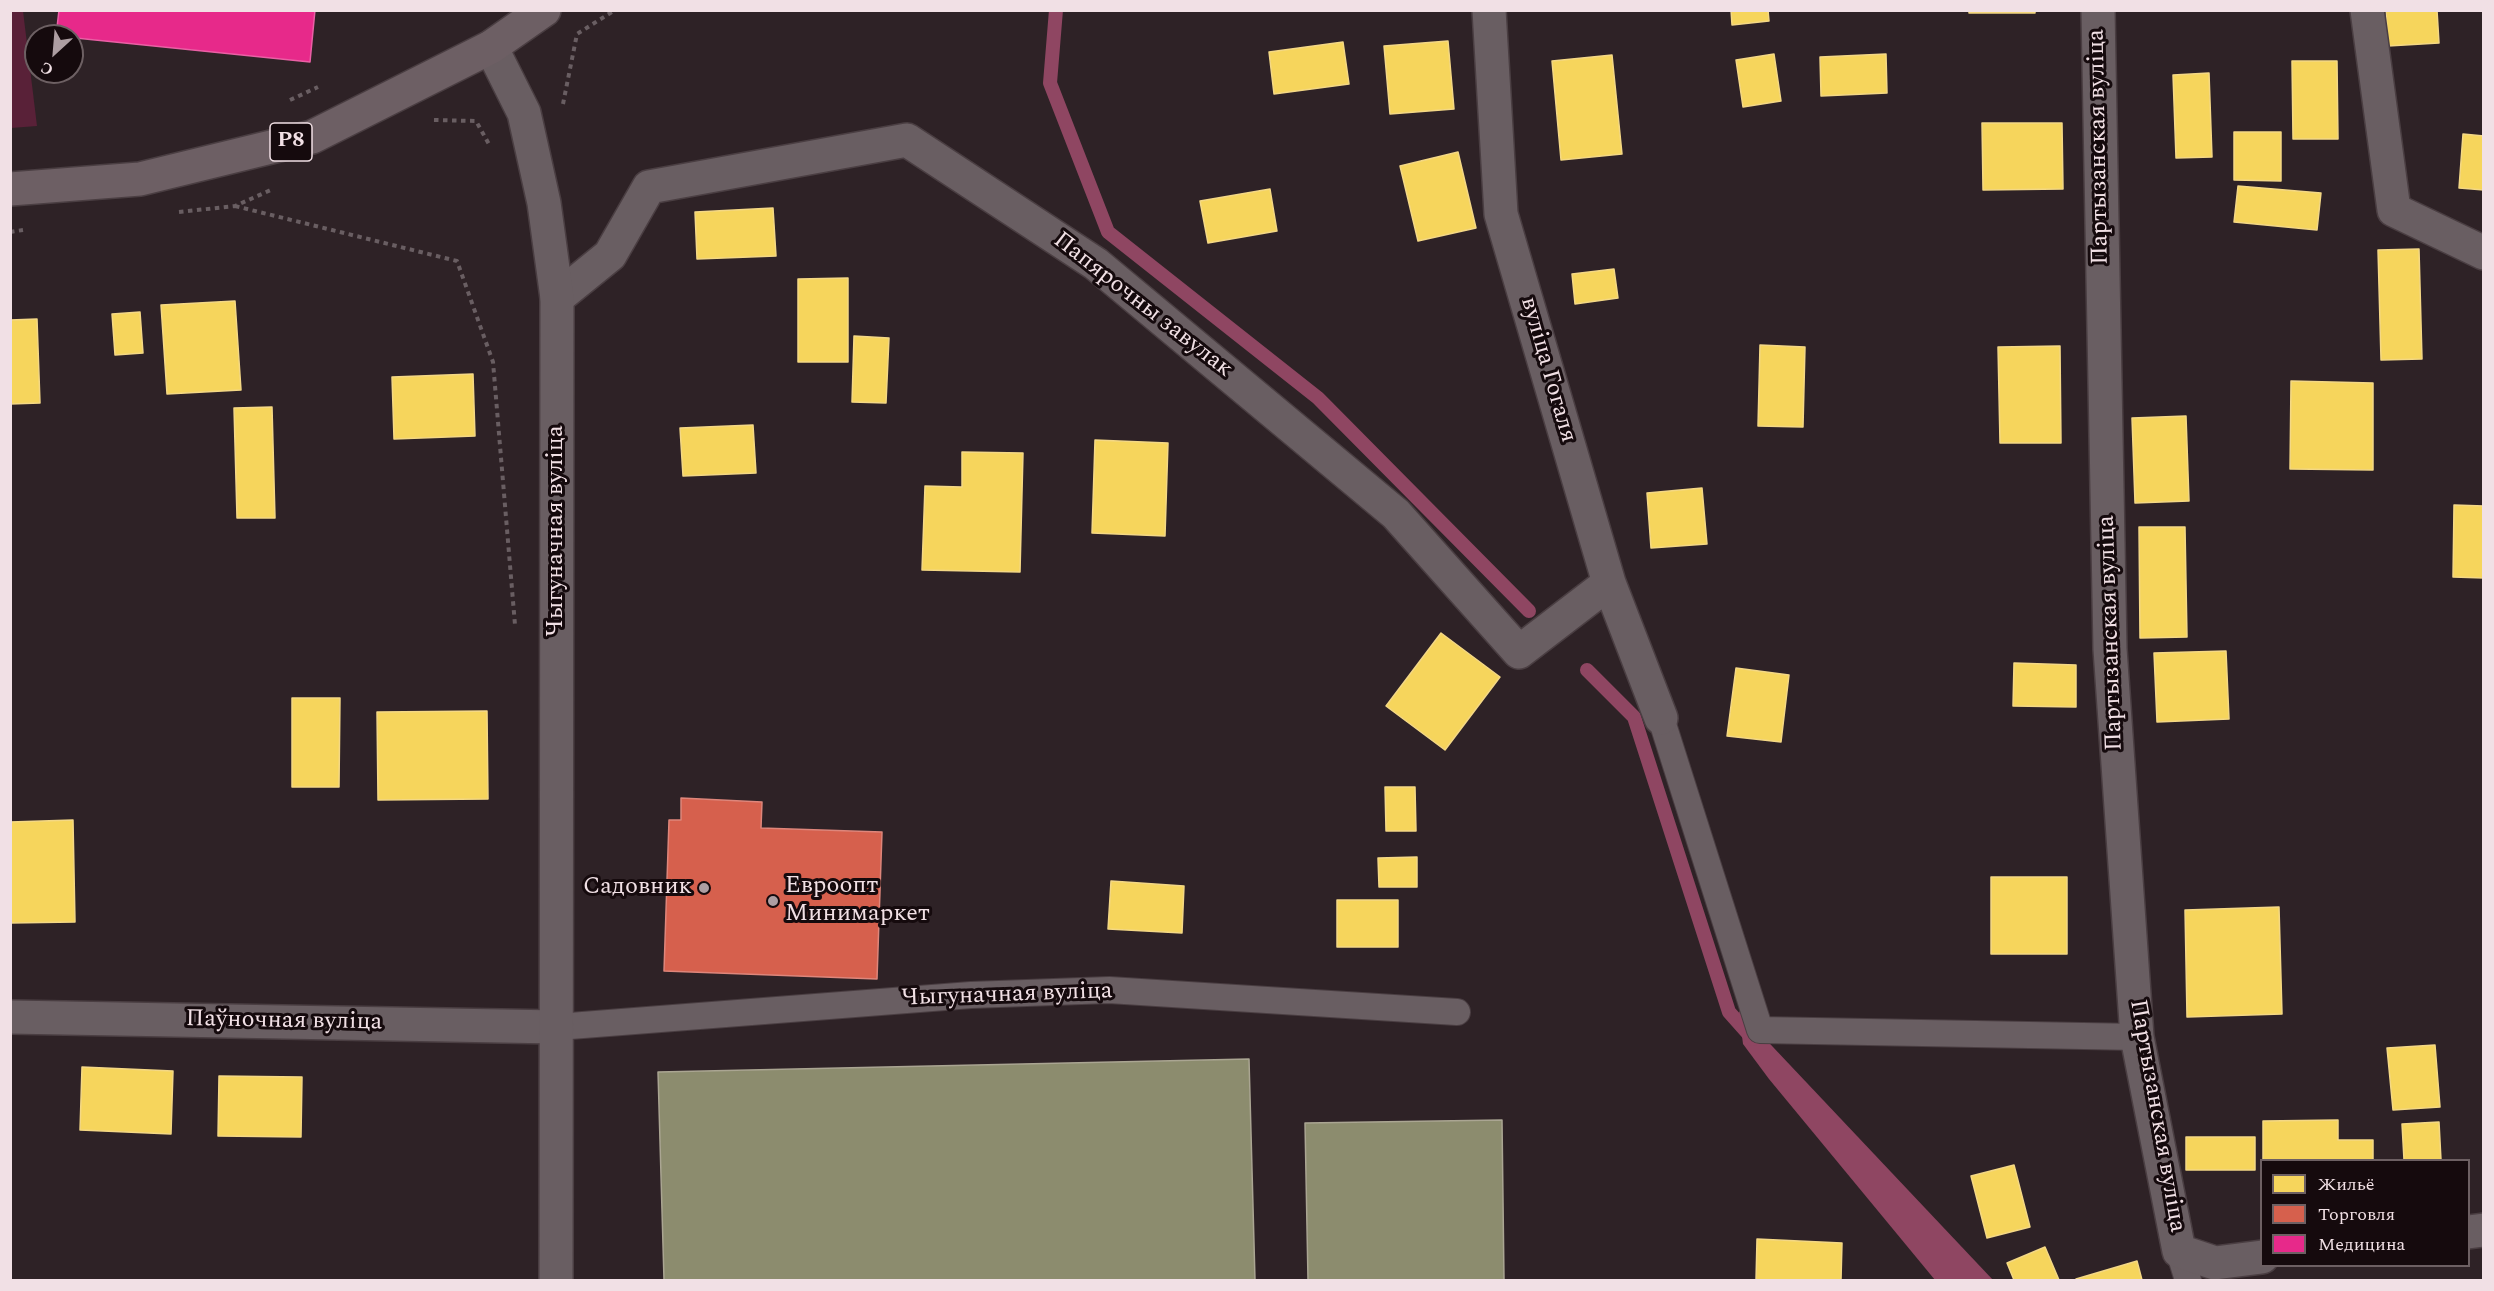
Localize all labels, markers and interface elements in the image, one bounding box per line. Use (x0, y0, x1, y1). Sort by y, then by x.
north arrow (24, 24, 84, 84)
street label: Партызанская вуліца (2084, 29, 2116, 265)
text: С (37, 55, 57, 82)
road number: Р8 (270, 123, 312, 161)
street label: Папярочны завулак (1047, 227, 1237, 385)
street label: вуліца Гогаля (1512, 294, 1582, 446)
street label: Чыгуначная вуліца (543, 425, 571, 637)
street label: Партызанская вуліца (2093, 515, 2131, 751)
place label: Евроопт Минимаркет (785, 873, 930, 929)
place label: Садовник (583, 874, 692, 902)
marker: Садовник (697, 881, 711, 895)
marker: Евроопт Минимаркет (766, 894, 780, 908)
street label: Чыгуначная вуліца (901, 978, 1113, 1014)
street label: Партызанская вуліца (2121, 997, 2191, 1235)
street label: Паўночная вуліца (185, 1006, 383, 1038)
legend (2260, 1159, 2470, 1267)
text: Жильё (2318, 1171, 2374, 1198)
text: Торговля (2318, 1201, 2395, 1228)
text: Медицина (2318, 1231, 2405, 1258)

